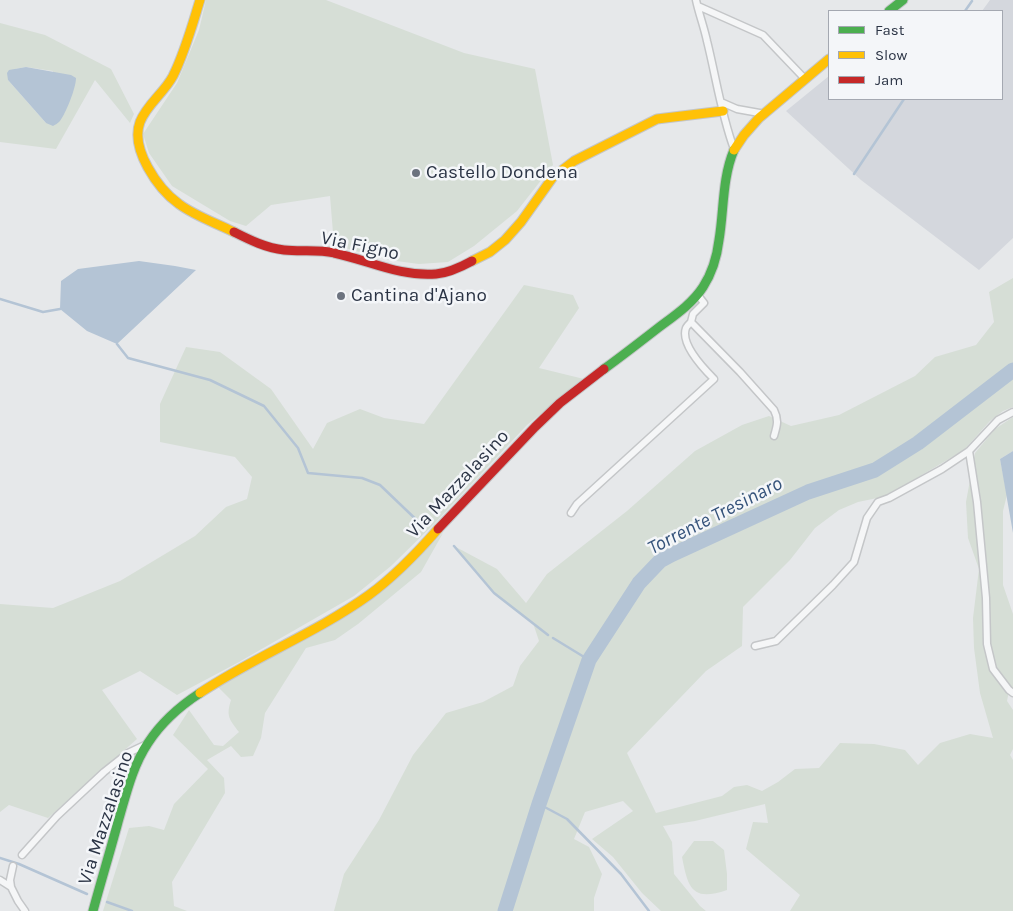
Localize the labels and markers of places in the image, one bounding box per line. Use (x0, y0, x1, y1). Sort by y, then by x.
place label: Castello Dondena (426, 162, 578, 184)
marker: Castello Dondena (410, 167, 422, 179)
place label: Cantina d'Ajano (351, 285, 487, 307)
marker: Cantina d'Ajano (335, 290, 347, 302)

